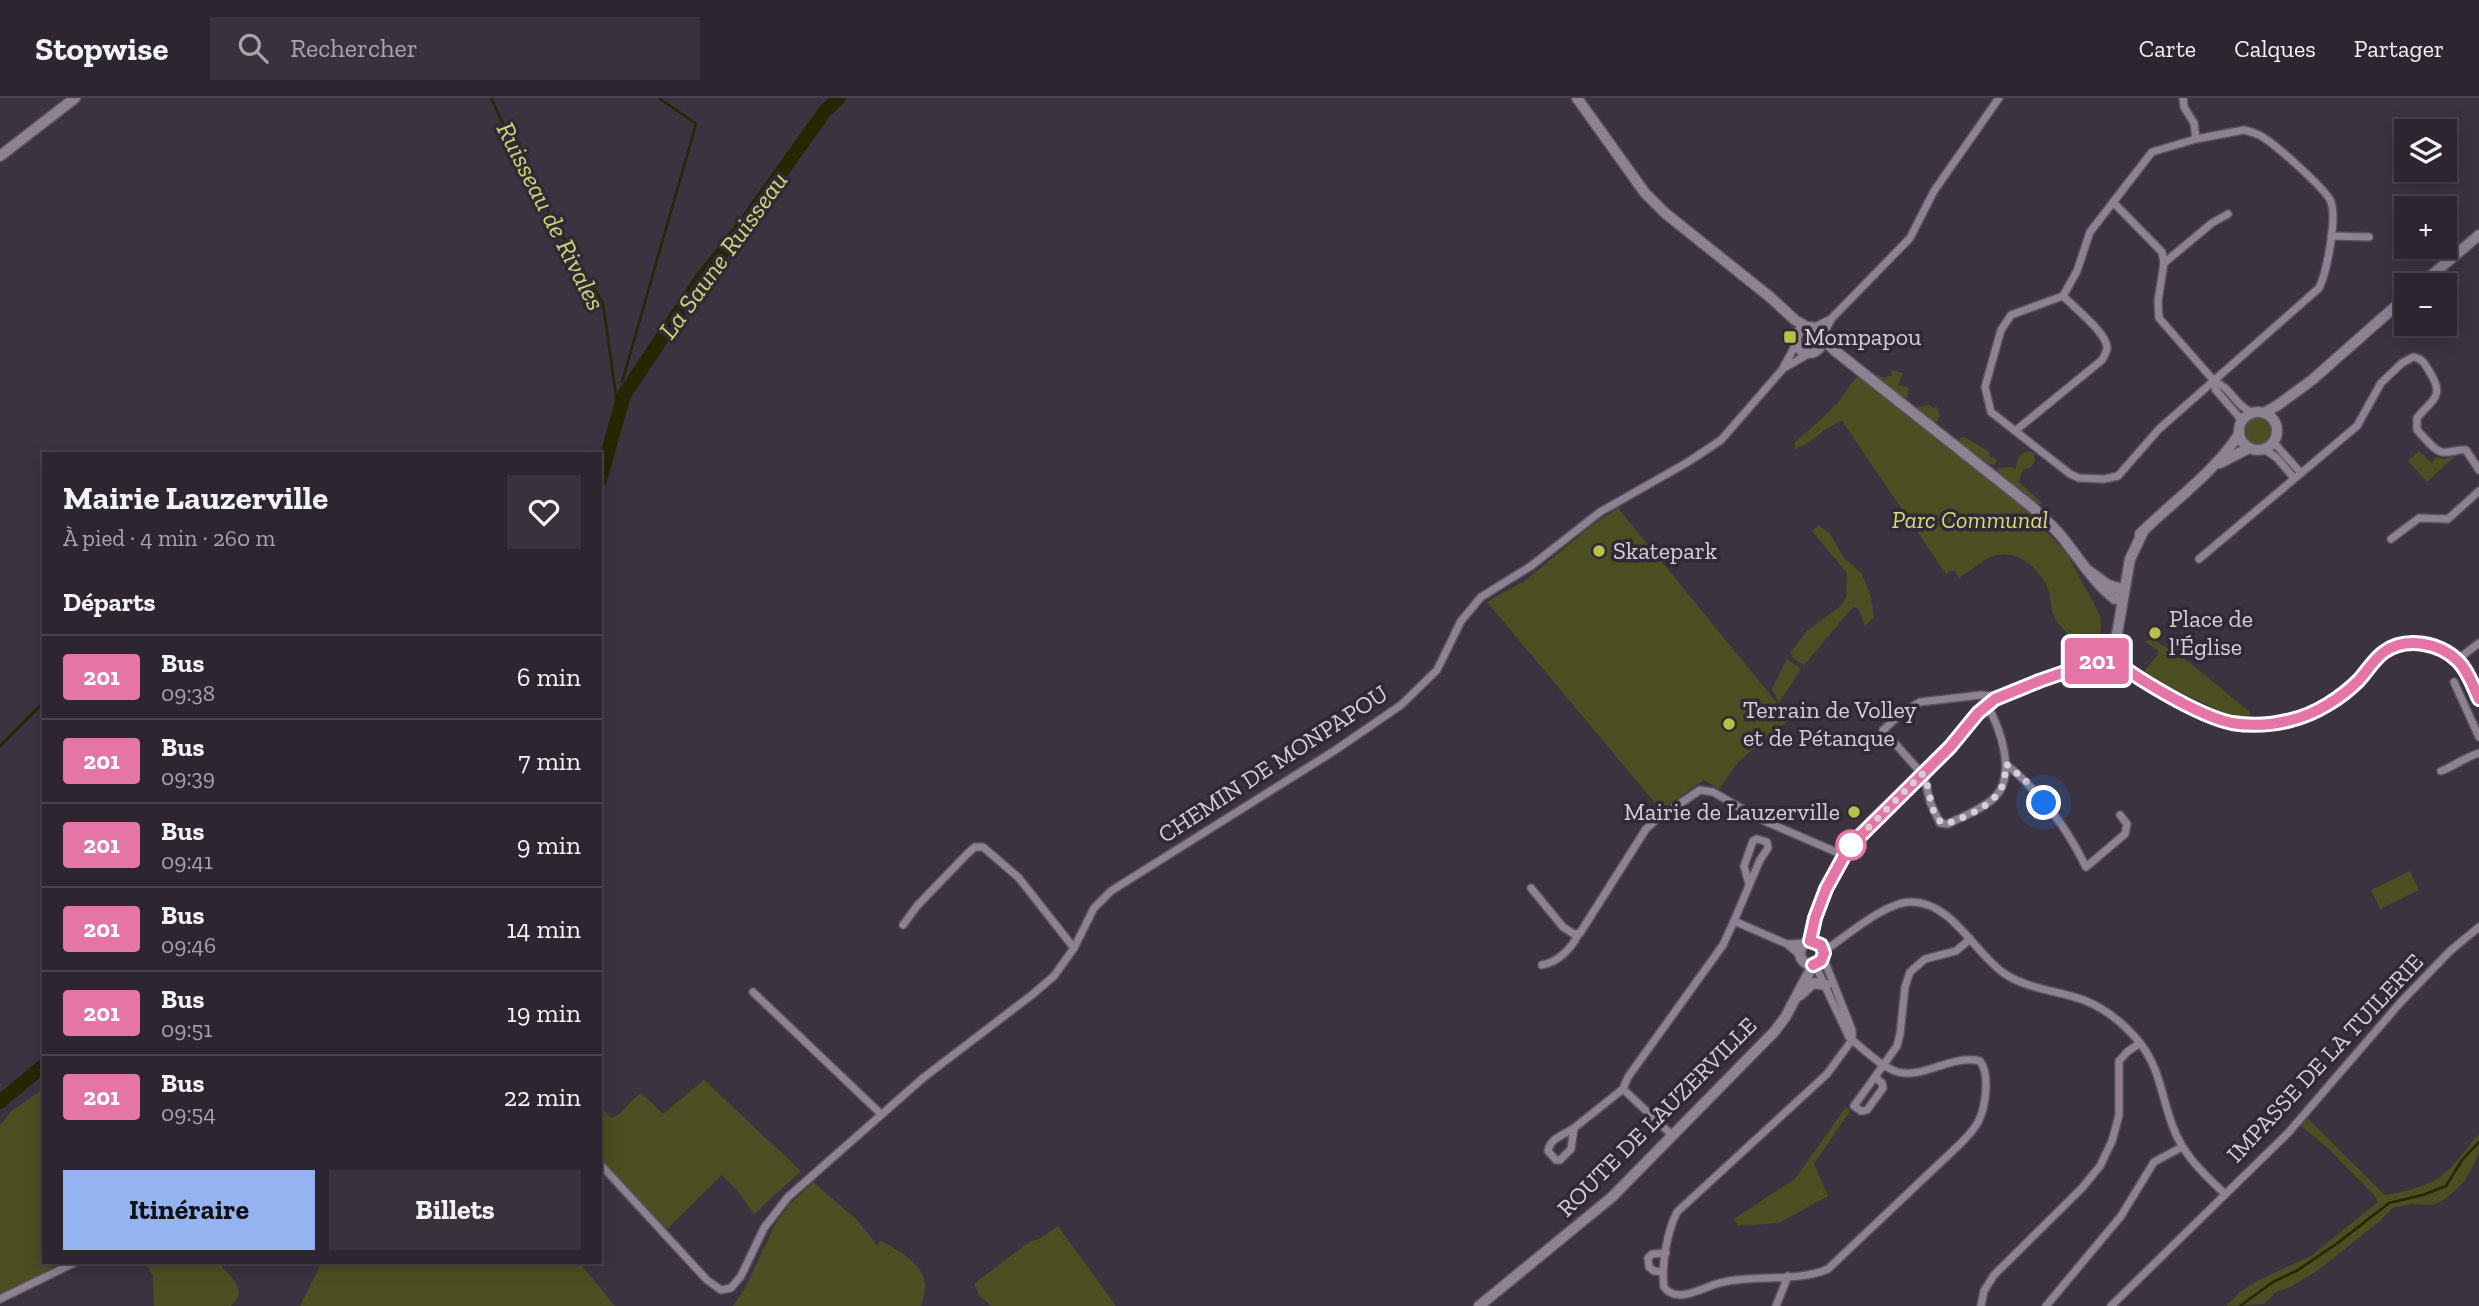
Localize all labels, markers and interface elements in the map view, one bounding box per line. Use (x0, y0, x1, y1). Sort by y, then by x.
search box (210, 17, 700, 80)
text: Stopwise (35, 29, 168, 68)
icon: search (234, 29, 272, 67)
text: Rechercher (290, 32, 418, 64)
text: Carte (2139, 34, 2196, 63)
text: Calques (2234, 34, 2316, 63)
text: Partager (2354, 34, 2444, 63)
water label: Ruisseau de Rivales (490, 116, 612, 316)
map controls (2394, 119, 2457, 336)
button: layers (2394, 119, 2457, 182)
water label: La Saune Ruisseau (652, 165, 794, 345)
button: + (2394, 196, 2457, 259)
button: − (2394, 273, 2457, 336)
place label: Mompapou (1804, 322, 1922, 351)
marker: Mompapou (1782, 329, 1798, 345)
button: heart (507, 475, 581, 549)
text: Mairie Lauzerville (63, 478, 328, 517)
park label: Parc Communal (1892, 505, 2048, 534)
text: À pied · 4 min · 260 m (63, 524, 275, 552)
place label: Skatepark (1613, 536, 1718, 565)
marker: Skatepark (1591, 543, 1607, 559)
text: Départs (63, 586, 155, 618)
place label: Place de l'Église (2169, 604, 2253, 661)
marker: Place de l'Église (2147, 625, 2163, 641)
line badge: 201 (2057, 638, 2137, 684)
text: 201 (2079, 646, 2115, 675)
text: Bus (161, 647, 204, 679)
text: 6 min (517, 661, 581, 693)
text: 201 (83, 662, 120, 691)
street label: CHEMIN DE MONPAPOU (1152, 678, 1393, 849)
text: 09:38 (161, 679, 215, 707)
place label: Terrain de Volley et de Pétanque (1743, 695, 1917, 752)
marker: Terrain de Volley et de Pétanque (1721, 716, 1737, 732)
text: Bus (161, 731, 204, 763)
text: 7 min (518, 745, 581, 777)
text: 201 (83, 746, 120, 775)
text: 09:39 (161, 763, 215, 791)
your location (2026, 785, 2061, 820)
place label: Mairie de Lauzerville (1624, 797, 1840, 826)
marker: Mairie de Lauzerville (1846, 804, 1862, 820)
text: Bus (161, 815, 204, 847)
text: 9 min (517, 829, 581, 861)
text: 201 (83, 830, 120, 859)
unlabelled marker (1836, 830, 1866, 860)
text: 09:41 (161, 847, 213, 875)
text: Bus (161, 899, 204, 931)
text: 14 min (506, 913, 581, 945)
text: 201 (83, 914, 120, 943)
text: 09:46 (161, 931, 216, 959)
street label: IMPASSE DE LA TUILERIE (2220, 947, 2429, 1168)
text: Bus (161, 983, 204, 1015)
text: 19 min (507, 997, 581, 1029)
text: 201 (83, 998, 120, 1027)
street label: ROUTE DE LAUZERVILLE (1551, 1011, 1762, 1222)
text: 09:51 (161, 1015, 212, 1043)
text: Bus (161, 1067, 204, 1099)
text: 22 min (504, 1081, 581, 1113)
text: 201 (83, 1082, 120, 1111)
text: 09:54 (161, 1099, 216, 1127)
button: Itinéraire (63, 1170, 315, 1250)
button: Billets (329, 1170, 581, 1250)

